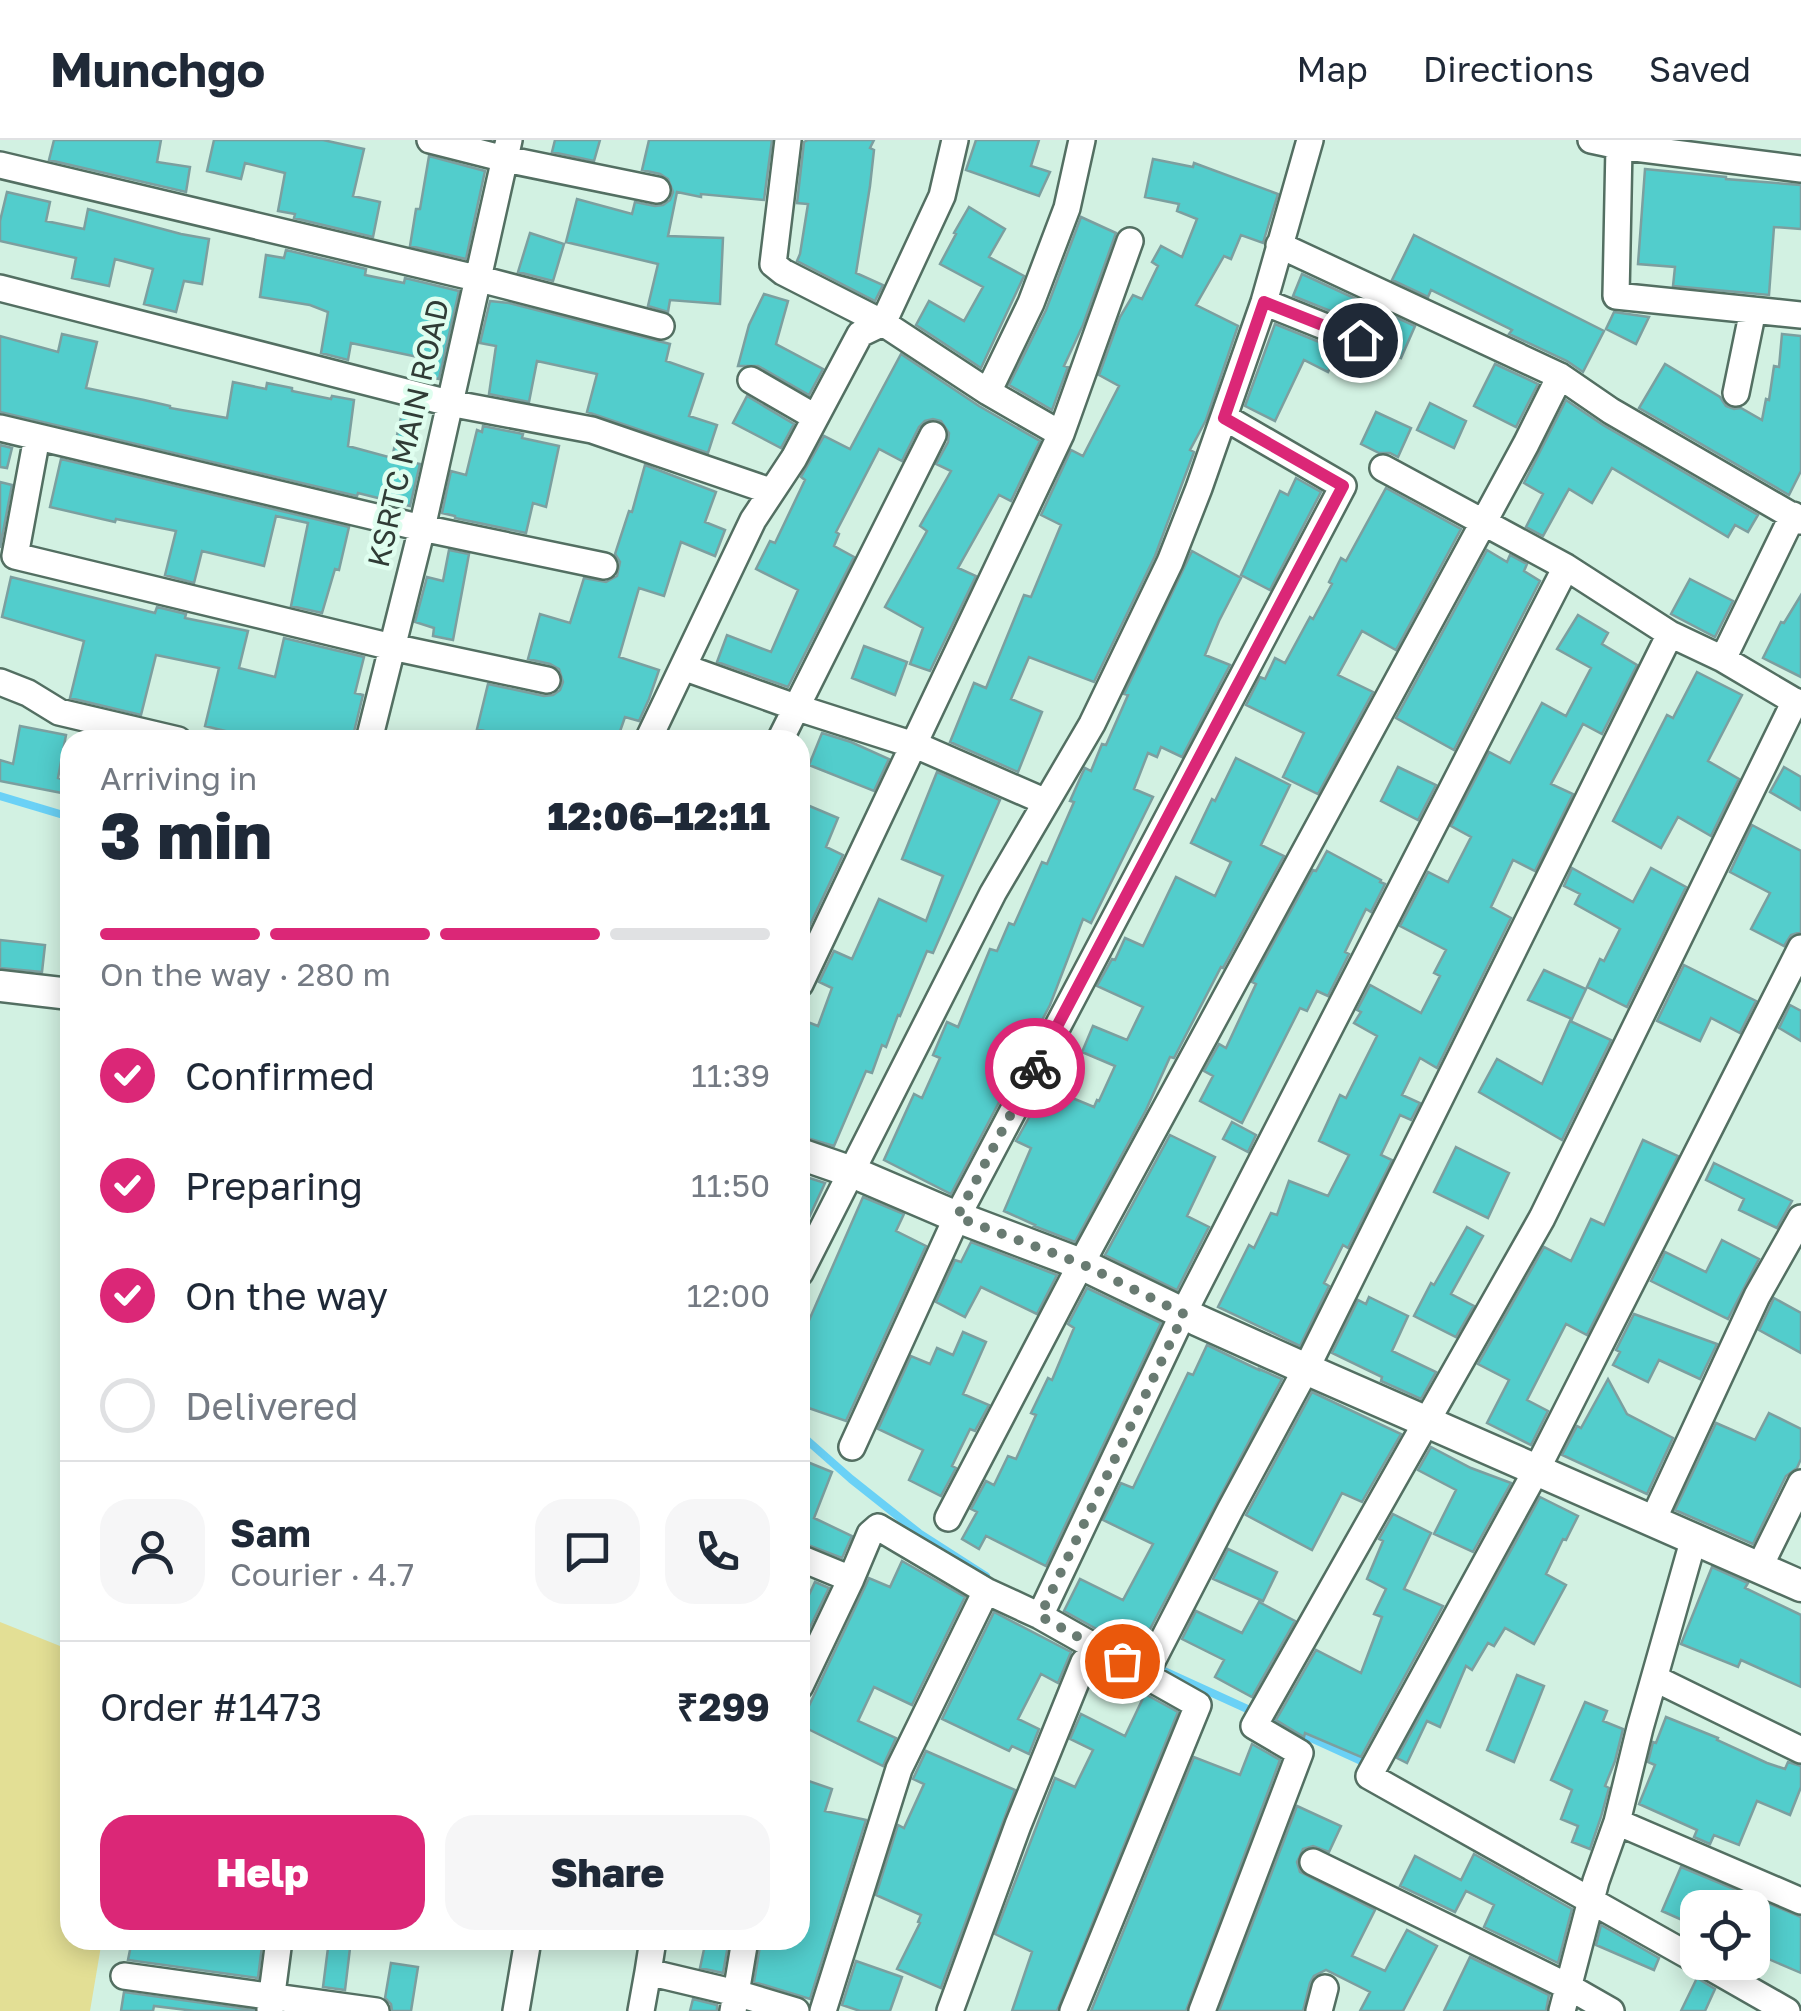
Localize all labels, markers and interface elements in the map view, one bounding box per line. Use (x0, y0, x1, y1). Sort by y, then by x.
text: Munchgo (50, 40, 265, 98)
text: Map (1296, 48, 1368, 90)
text: Directions (1423, 48, 1594, 90)
text: Saved (1649, 48, 1751, 90)
street label: KSRTC MAIN ROAD (360, 295, 456, 571)
pin (1318, 298, 1403, 383)
icon: home (1333, 313, 1388, 368)
text: Arriving in (100, 759, 257, 797)
text: 12:06–12:11 (547, 793, 770, 838)
text: 3 min (100, 795, 272, 873)
text: On the way · 280 m (100, 955, 391, 993)
courier (985, 1018, 1085, 1118)
icon: bike (1008, 1041, 1063, 1096)
icon: check (100, 1048, 155, 1103)
text: Confirmed (185, 1053, 375, 1098)
text: 11:39 (691, 1056, 770, 1094)
icon: check (100, 1158, 155, 1213)
text: Preparing (185, 1163, 363, 1208)
text: 11:50 (691, 1166, 770, 1204)
icon: check (100, 1268, 155, 1323)
text: On the way (185, 1273, 388, 1318)
text: 12:00 (687, 1276, 770, 1314)
text: Delivered (185, 1383, 358, 1428)
button: person (100, 1499, 205, 1604)
button: chat (535, 1499, 640, 1604)
button: phone (665, 1499, 770, 1604)
text: Sam (230, 1510, 311, 1555)
text: Courier · 4.7 (230, 1555, 414, 1593)
pin (1080, 1619, 1165, 1704)
icon: bag (1095, 1634, 1150, 1689)
text: Order #1473 (100, 1684, 322, 1729)
text: ₹299 (677, 1684, 770, 1729)
button: Help (100, 1815, 425, 1930)
button: Share (445, 1815, 770, 1930)
map controls (1680, 1890, 1770, 1980)
button: locate (1680, 1890, 1770, 1980)

